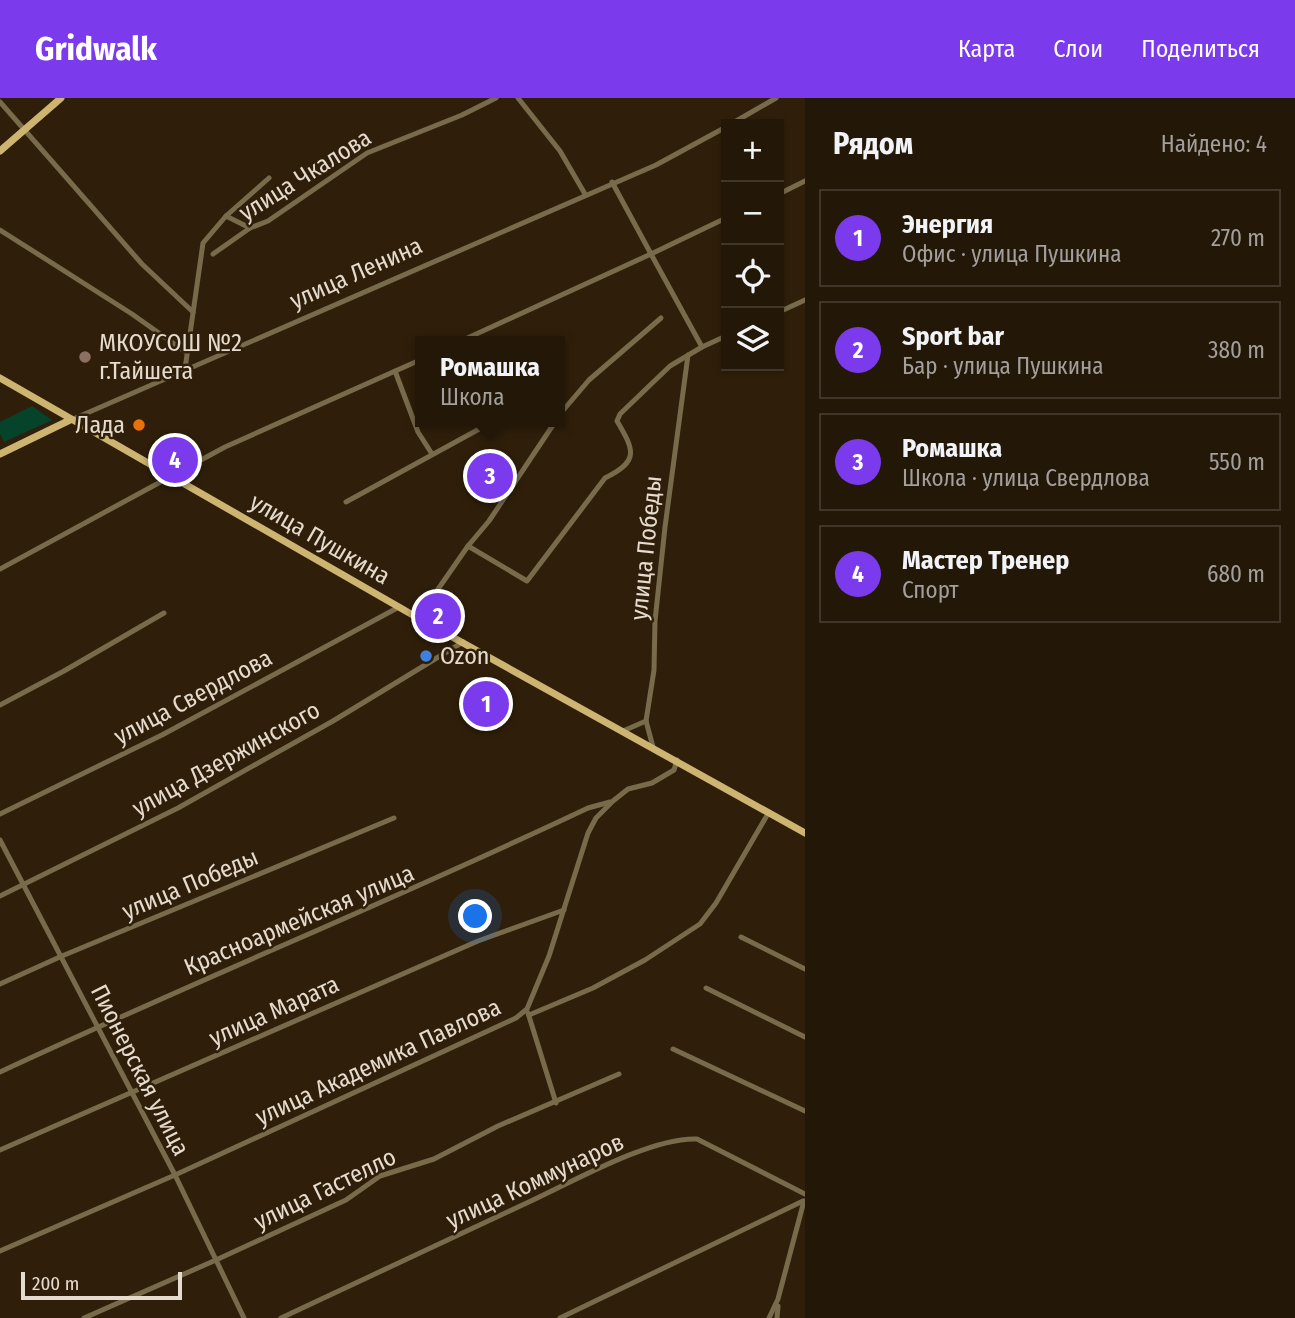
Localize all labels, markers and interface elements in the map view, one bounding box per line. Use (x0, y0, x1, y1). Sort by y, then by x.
text: Gridwalk (35, 29, 157, 69)
text: Карта (958, 35, 1015, 63)
text: Слои (1053, 35, 1103, 63)
text: Поделиться (1141, 35, 1260, 63)
map controls (721, 119, 784, 371)
button: + (721, 119, 784, 182)
street label: улица Чкалова (234, 123, 376, 227)
text: Рядом (833, 126, 913, 162)
text: Найдено: 4 (1161, 130, 1267, 158)
button: − (721, 182, 784, 245)
text: Энергия (902, 209, 993, 240)
text: 1 (853, 224, 863, 252)
text: 270 m (1211, 224, 1265, 252)
street label: улица Ленина (285, 231, 427, 315)
text: Офис · улица Пушкина (902, 240, 1122, 268)
button: locate (721, 245, 784, 308)
button: layers (721, 308, 784, 371)
text: Sport bar (902, 321, 1004, 352)
place label: МКОУСОШ №2 г.Тайшета (99, 329, 242, 385)
popup (415, 336, 565, 427)
text: 2 (853, 336, 863, 364)
text: 380 m (1208, 336, 1265, 364)
marker: МКОУСОШ №2 г.Тайшета (77, 349, 93, 365)
text: Ромашка (440, 352, 540, 383)
text: Бар · улица Пушкина (902, 352, 1104, 380)
text: Школа (440, 383, 504, 411)
place label: Лада (75, 411, 125, 439)
marker: Лада (131, 417, 147, 433)
text: Ромашка (902, 433, 1002, 464)
pin: 4 (152, 434, 198, 486)
text: 3 (853, 448, 863, 476)
text: 550 m (1209, 448, 1265, 476)
pin: 3 (467, 450, 513, 502)
text: Школа · улица Свердлова (902, 464, 1150, 492)
street label: улица Победы (624, 474, 668, 622)
street label: улица Пушкина (245, 488, 395, 590)
text: Мастер Тренер (902, 545, 1069, 576)
text: 4 (852, 560, 864, 588)
text: 680 m (1207, 560, 1265, 588)
text: Спорт (902, 576, 959, 604)
pin: 2 (415, 590, 461, 642)
place label: Ozon (440, 642, 489, 670)
street label: улица Свердлова (109, 644, 277, 750)
marker: Ozon (418, 648, 434, 664)
pin: 1 (463, 678, 509, 730)
street label: улица Дзержинского (127, 696, 325, 822)
street label: улица Победы (118, 843, 262, 925)
street label: Красноармейская улица (180, 859, 418, 981)
your location (458, 899, 492, 933)
street label: улица Марата (205, 970, 343, 1052)
street label: Пионерская улица (85, 980, 195, 1160)
street label: улица Академика Павлова (251, 993, 505, 1131)
street label: улица Коммунаров (442, 1128, 628, 1234)
street label: улица Гастелло (249, 1143, 401, 1235)
scale bar (21, 1269, 182, 1301)
text: 200 m (32, 1272, 79, 1295)

